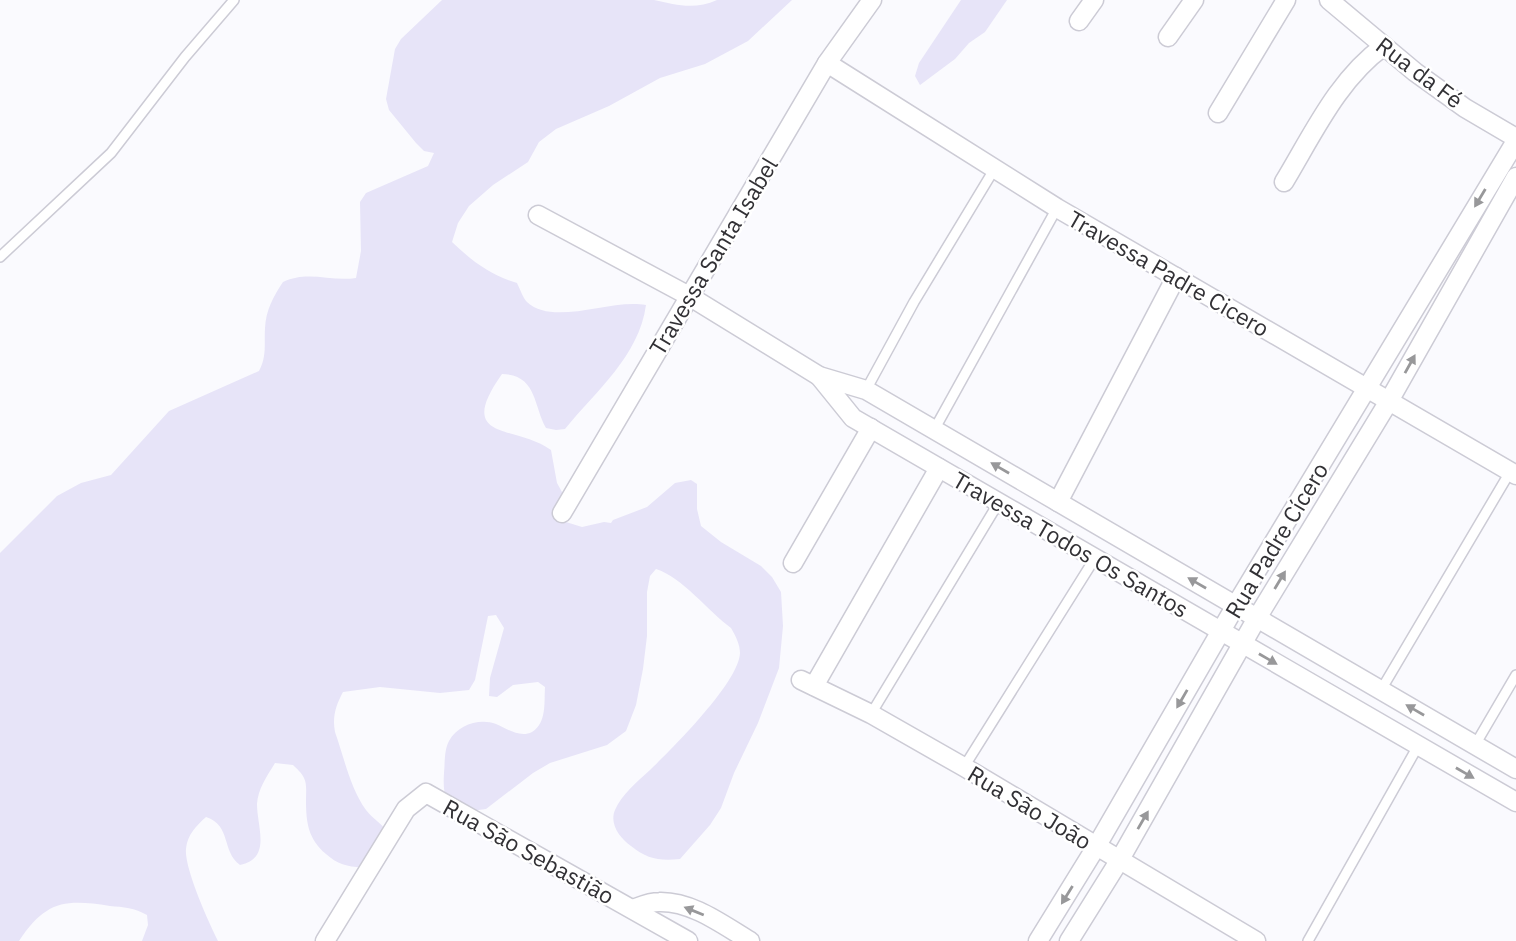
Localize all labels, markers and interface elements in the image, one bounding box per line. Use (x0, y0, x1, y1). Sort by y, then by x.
street label: Rua da Fé (1370, 29, 1470, 115)
street label: Travessa Santa Isabel (642, 152, 784, 360)
one-way arrow (1473, 189, 1486, 208)
street label: Travessa Padre Cicero (1063, 203, 1275, 343)
one-way arrow (1404, 354, 1416, 373)
street label: Rua Padre Cícero (1218, 457, 1334, 623)
one-way arrow (991, 462, 1010, 474)
street label: Travessa Todos Os Santos (948, 464, 1194, 624)
one-way arrow (1274, 570, 1286, 589)
one-way arrow (1187, 577, 1207, 589)
one-way arrow (1259, 653, 1278, 665)
one-way arrow (1175, 689, 1188, 708)
one-way arrow (1405, 703, 1424, 716)
street label: Rua São João (963, 758, 1097, 856)
one-way arrow (1456, 767, 1475, 779)
street label: Rua São Sebastião (438, 792, 620, 910)
one-way arrow (1137, 810, 1149, 830)
one-way arrow (1060, 885, 1073, 905)
one-way arrow (683, 905, 704, 916)

